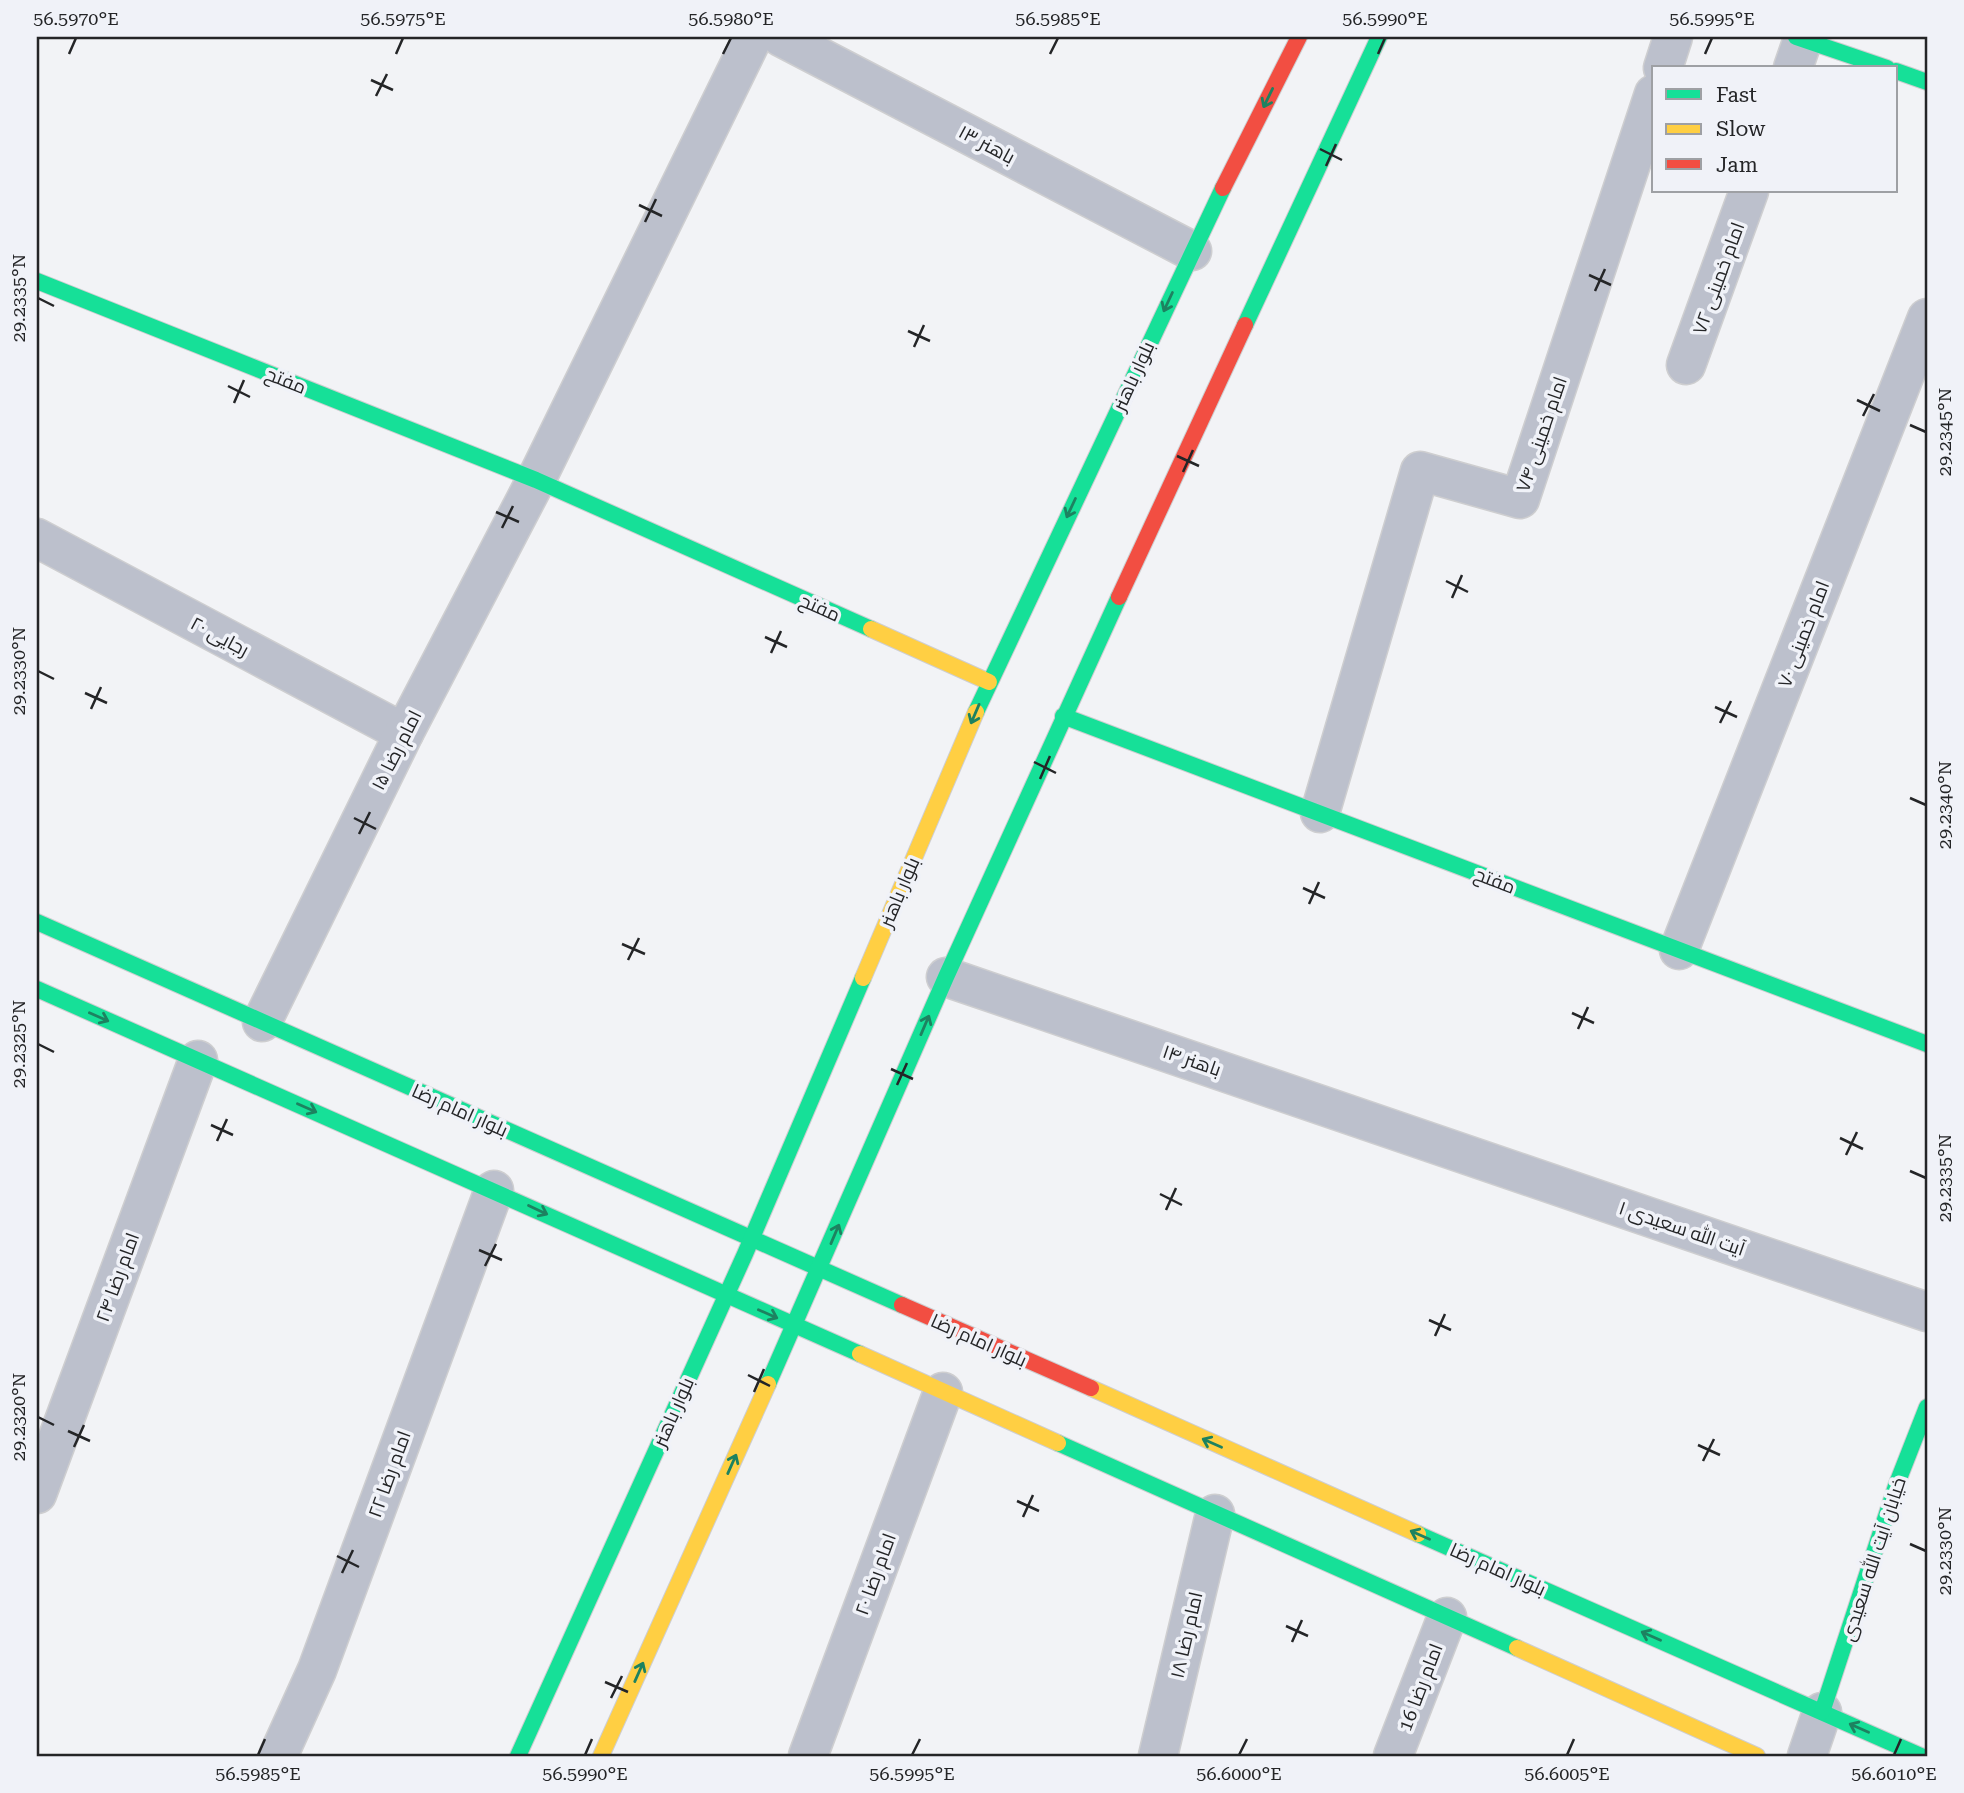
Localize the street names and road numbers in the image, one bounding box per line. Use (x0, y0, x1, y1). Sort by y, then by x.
street label: باهنر ۱۳ (955, 120, 1019, 169)
street label: امام خمینی ۷۲ (1688, 219, 1751, 338)
street label: بلوار باهنر (1107, 338, 1159, 415)
street label: مفتح (261, 362, 310, 401)
street label: امام خمینی ۷۴ (1511, 374, 1574, 495)
street label: امام خمینی ۷۰ (1773, 578, 1836, 691)
street label: مفتح (795, 588, 844, 628)
street label: رجایی ۲۰ (187, 612, 253, 661)
street label: امام رضا ۱۵ (366, 706, 428, 795)
street label: بلوار باهنر (874, 854, 924, 932)
street label: مفتح (1470, 862, 1518, 901)
street label: باهنر ۱۴ (1160, 1040, 1224, 1081)
street label: بلوار امام رضا (407, 1079, 511, 1144)
street label: آیت الله سعیدی ۱ (1616, 1195, 1748, 1261)
street label: امام رضا ۲۴ (91, 1229, 146, 1326)
street label: بلوار امام رضا (926, 1309, 1030, 1374)
street label: بلوار باهنر (648, 1374, 699, 1452)
street label: امام رضا ۲۲ (363, 1428, 418, 1521)
street label: خیابان آیت الله سعیدی (1835, 1474, 1911, 1644)
street label: امام رضا ۲۰ (850, 1530, 903, 1619)
street label: بلوار امام رضا (1445, 1538, 1549, 1603)
street label: امام رضا ۱۸ (1165, 1589, 1210, 1681)
street label: امام رضا 16 (1393, 1640, 1450, 1735)

